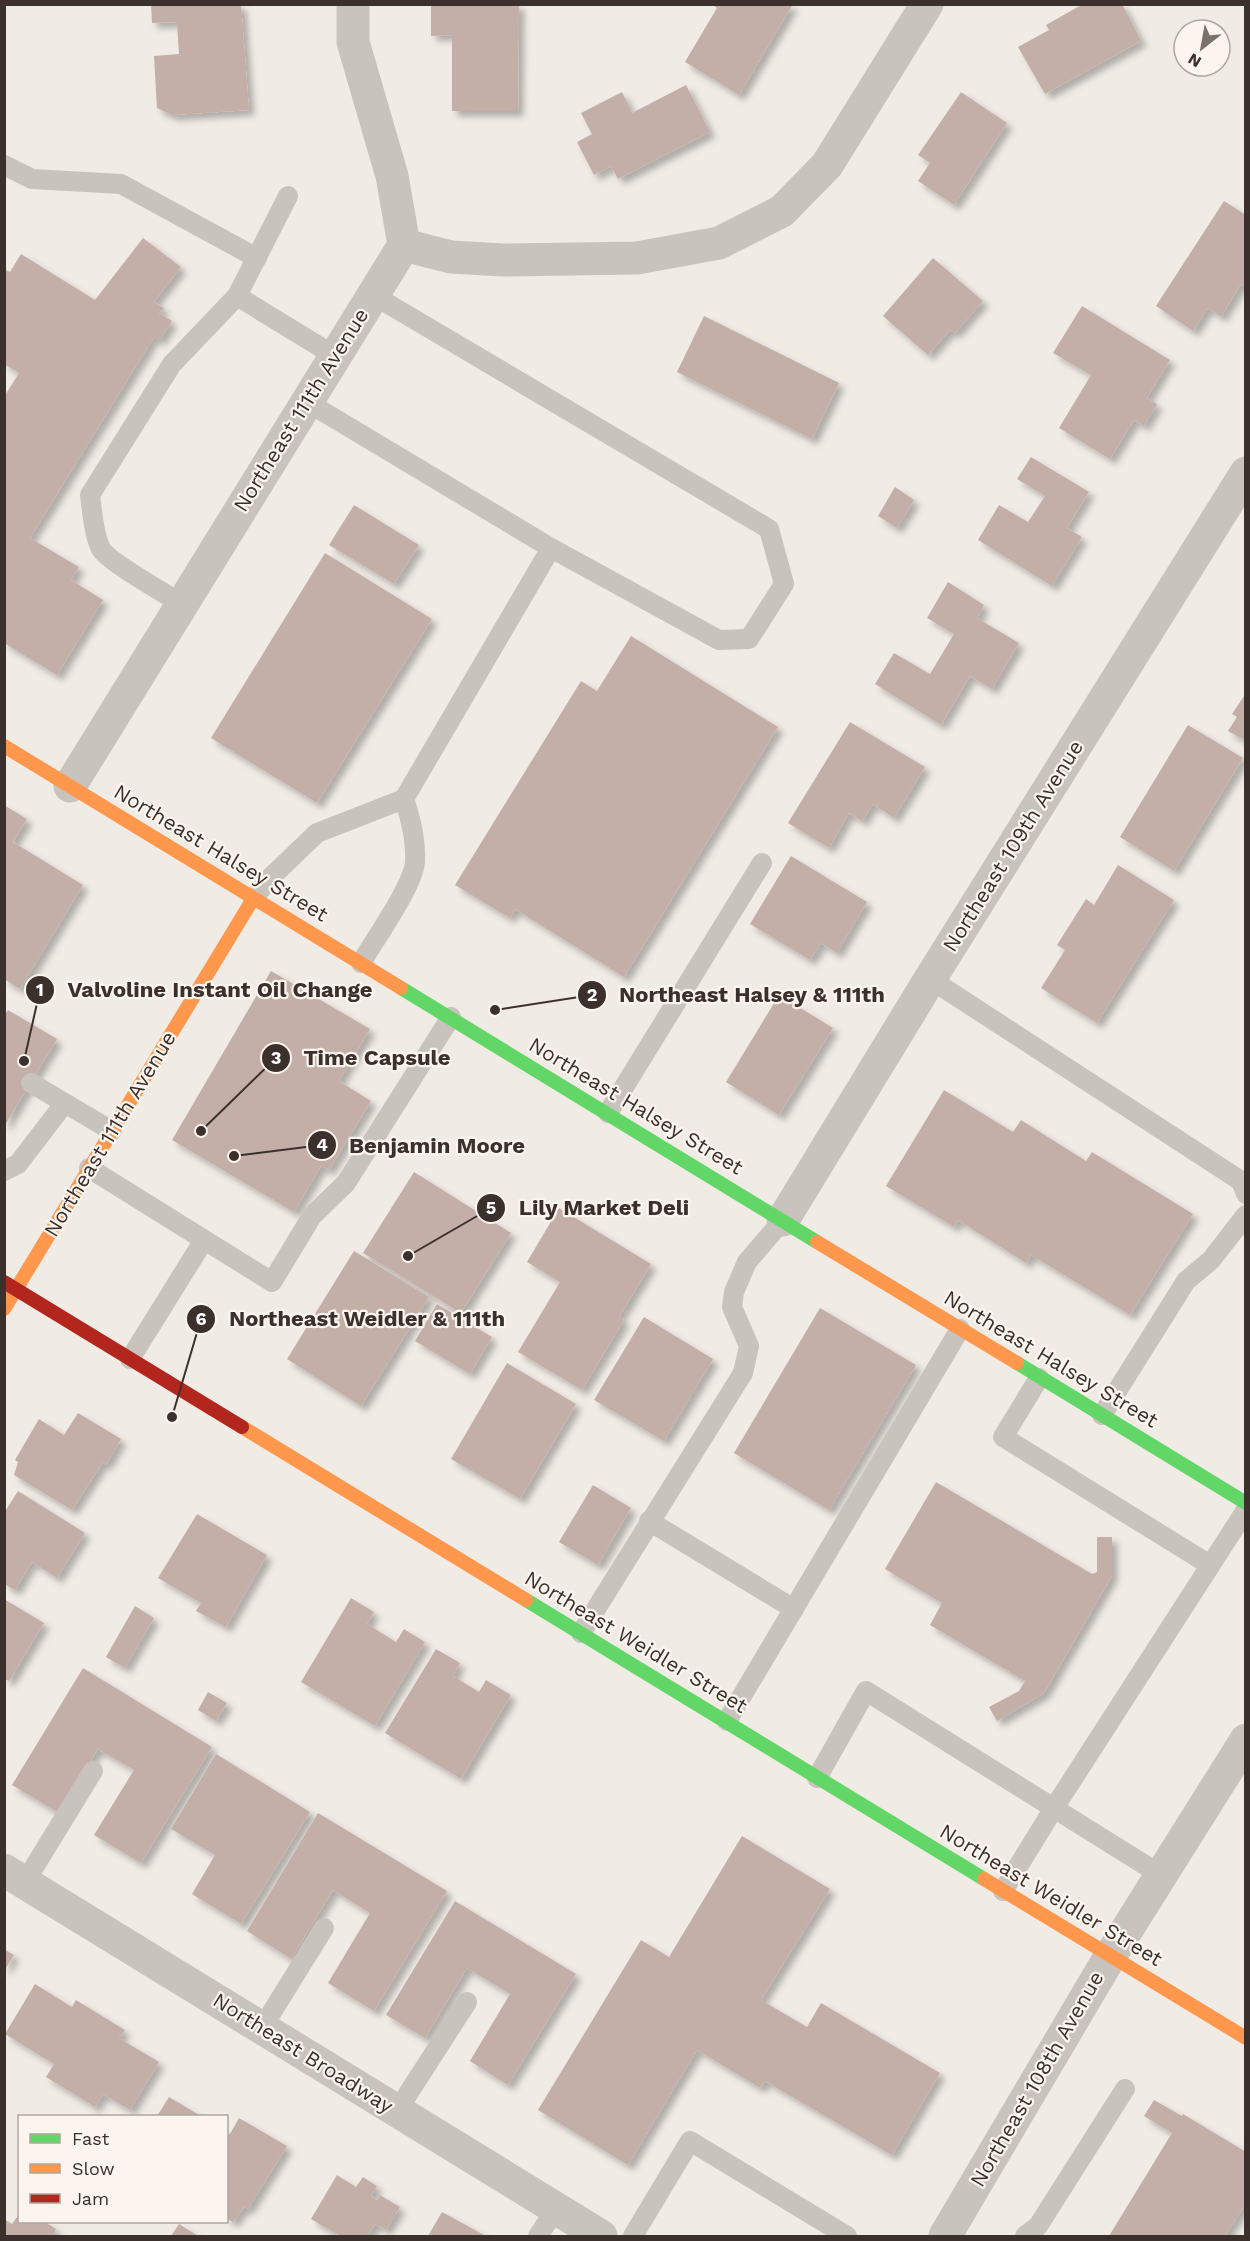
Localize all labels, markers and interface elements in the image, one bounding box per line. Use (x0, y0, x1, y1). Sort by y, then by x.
north arrow (1172, 18, 1232, 78)
text: N (1185, 49, 1205, 72)
street label: Northeast 111th Avenue (228, 303, 373, 516)
street label: Northeast 109th Avenue (937, 735, 1088, 956)
street label: Northeast Halsey Street (110, 779, 333, 927)
callout: Valvoline Instant Oil Change (25, 970, 384, 1010)
callout: Northeast Halsey & 111th (577, 975, 898, 1015)
text: Valvoline Instant Oil Change (68, 977, 373, 1002)
text: 1 (36, 979, 44, 1000)
text: Northeast Halsey & 111th (619, 982, 885, 1007)
text: 2 (587, 984, 597, 1005)
street label: Northeast 111th Avenue (38, 1027, 181, 1241)
street label: Northeast Halsey Street (525, 1032, 748, 1180)
callout: Time Capsule (261, 1038, 462, 1078)
text: Time Capsule (304, 1045, 451, 1070)
text: 3 (271, 1047, 281, 1068)
callout: Benjamin Moore (307, 1125, 537, 1165)
text: Benjamin Moore (349, 1133, 525, 1158)
text: 4 (316, 1134, 328, 1155)
callout: Lily Market Deli (476, 1188, 701, 1228)
text: Lily Market Deli (519, 1195, 689, 1220)
text: 5 (486, 1197, 496, 1218)
street label: Northeast Halsey Street (940, 1285, 1163, 1433)
callout: Northeast Weidler & 111th (186, 1299, 517, 1339)
text: Northeast Weidler & 111th (229, 1306, 505, 1331)
text: 6 (195, 1308, 207, 1329)
street label: Northeast Weidler Street (520, 1565, 752, 1718)
street label: Northeast Weidler Street (935, 1818, 1167, 1971)
street label: Northeast 108th Avenue (965, 1967, 1109, 2191)
street label: Northeast Broadway (209, 1987, 398, 2118)
legend (18, 2115, 228, 2223)
text: Fast (72, 2128, 110, 2149)
text: Slow (72, 2158, 115, 2179)
text: Jam (72, 2188, 109, 2209)

